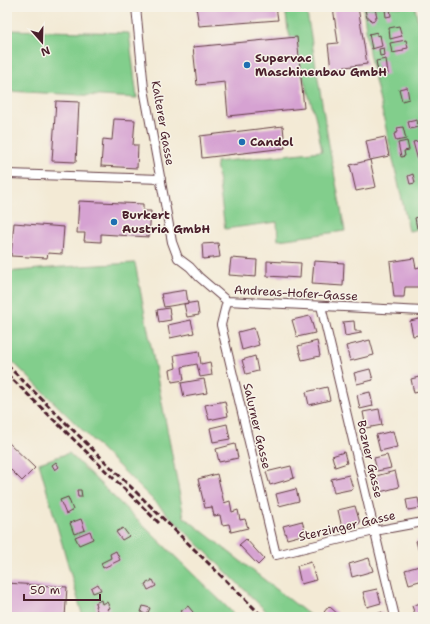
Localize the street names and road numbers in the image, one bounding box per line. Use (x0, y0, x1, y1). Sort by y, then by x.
street label: Kalterer Gasse (148, 79, 178, 167)
street label: Andreas-Hofer-Gasse (234, 282, 359, 304)
street label: Salurner Gasse (239, 381, 275, 471)
street label: Bozner Gasse (353, 419, 387, 500)
street label: Sterzinger Gasse (297, 507, 397, 545)

